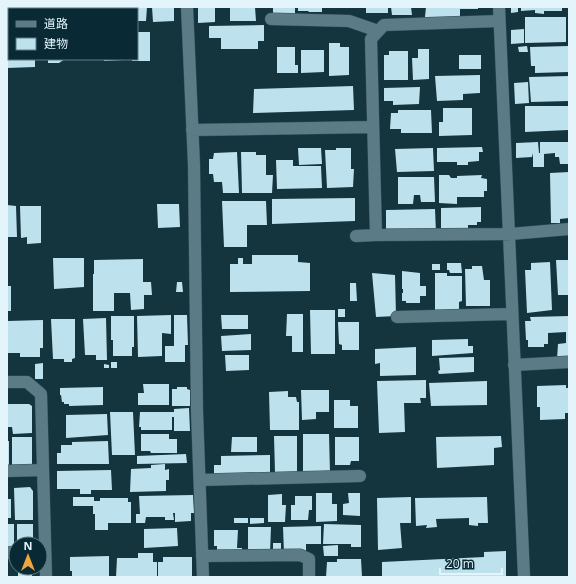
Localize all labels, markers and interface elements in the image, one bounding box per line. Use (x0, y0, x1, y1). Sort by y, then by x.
legend (8, 8, 138, 60)
text: 道路 (44, 15, 68, 32)
text: 建物 (44, 35, 68, 52)
north arrow (8, 536, 48, 576)
text: N (24, 538, 32, 553)
scale bar (440, 550, 502, 576)
text: 20 m (446, 555, 474, 572)

